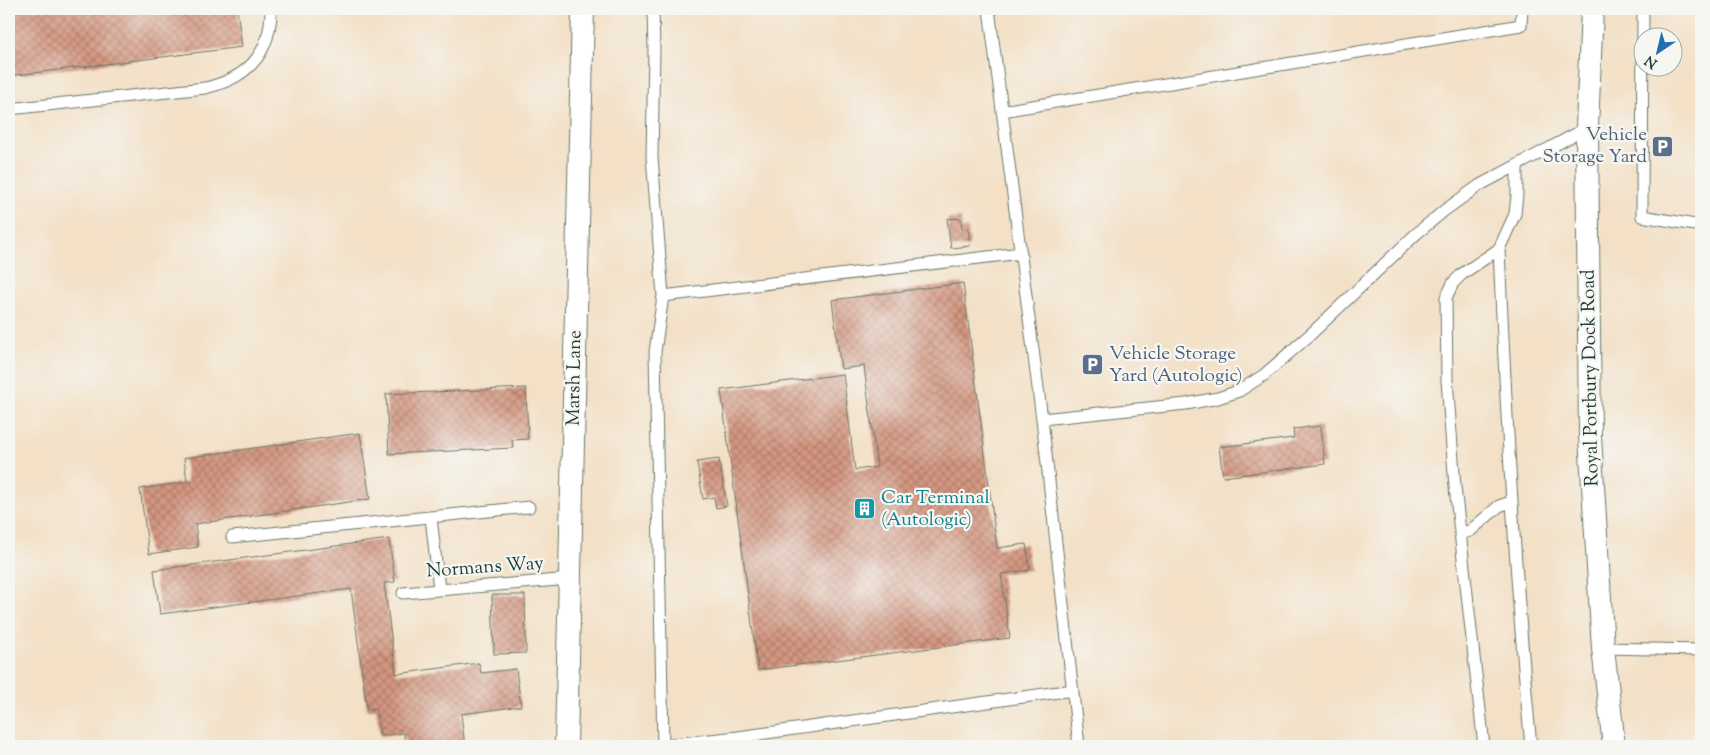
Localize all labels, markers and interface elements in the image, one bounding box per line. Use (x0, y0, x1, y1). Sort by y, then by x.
north arrow (1632, 28, 1682, 78)
text: N (1641, 50, 1662, 72)
place label: Vehicle Storage Yard (1542, 122, 1647, 171)
parking icon: Vehicle Storage Yard (1651, 134, 1675, 158)
street label: Royal Portbury Dock Road (1576, 269, 1606, 487)
street label: Marsh Lane (561, 330, 589, 426)
place label: Vehicle Storage Yard (Autologic) (1109, 341, 1242, 390)
parking icon: Vehicle Storage Yard (Autologic) (1081, 353, 1105, 377)
place label: Car Terminal (Autologic) (881, 485, 990, 534)
building icon: Car Terminal (Autologic) (853, 497, 877, 521)
street label: Normans Way (425, 550, 545, 586)

